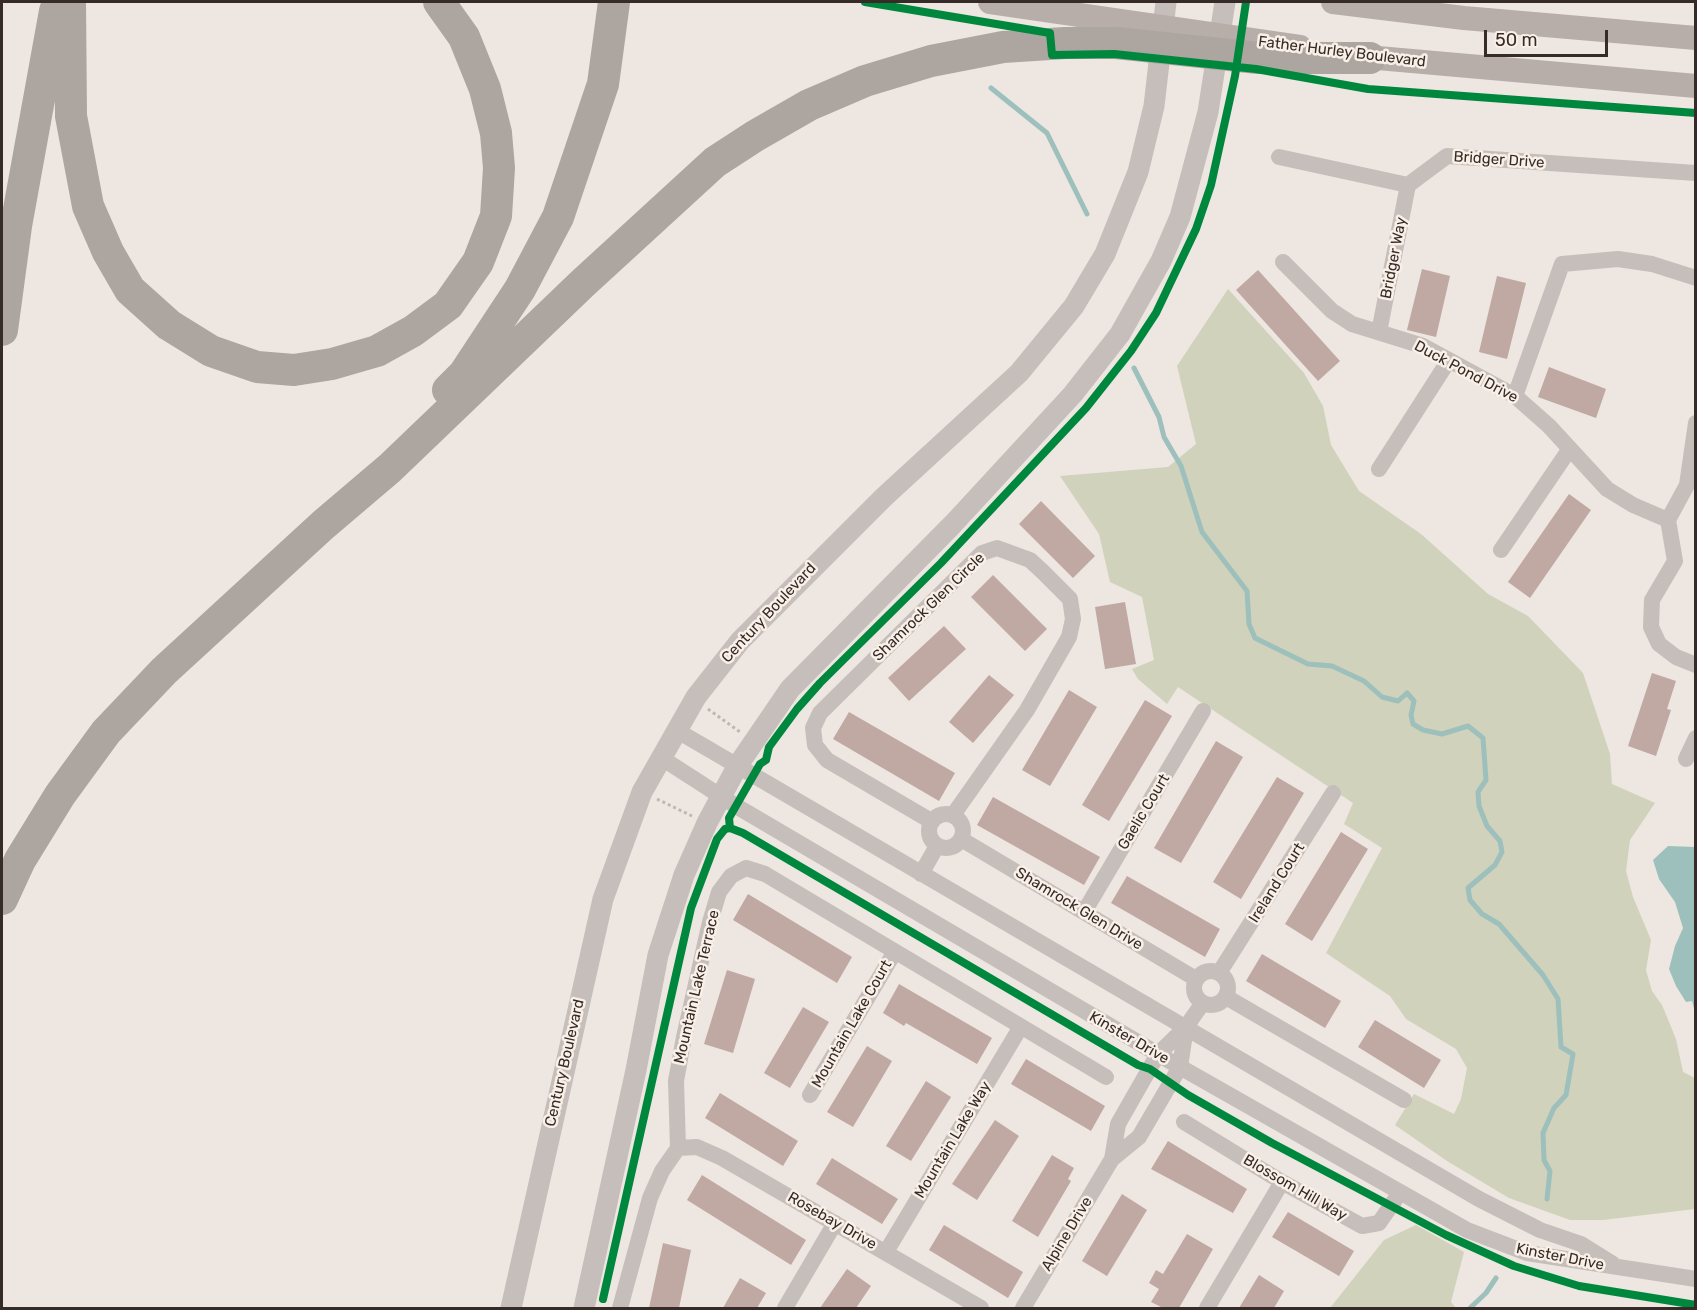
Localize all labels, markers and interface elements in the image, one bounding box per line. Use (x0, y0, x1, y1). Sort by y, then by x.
scale bar (1487, 18, 1612, 56)
text: 50 m (1495, 29, 1538, 51)
street label: Father Hurley Boulevard (1257, 33, 1427, 71)
street label: Bridger Drive (1453, 148, 1545, 172)
street label: Bridger Way (1377, 216, 1411, 300)
street label: Duck Pond Drive (1411, 337, 1521, 407)
street label: Shamrock Glen Circle (869, 549, 989, 665)
street label: Century Boulevard (718, 559, 820, 667)
street label: Gaelic Court (1114, 771, 1174, 853)
street label: Ireland Court (1245, 840, 1309, 926)
street label: Shamrock Glen Drive (1012, 864, 1146, 954)
street label: Mountain Lake Terrace (671, 908, 723, 1066)
street label: Mountain Lake Court (808, 957, 896, 1091)
street label: Century Boulevard (542, 998, 588, 1128)
street label: Kinster Drive (1086, 1008, 1172, 1068)
street label: Mountain Lake Way (911, 1078, 995, 1202)
street label: Blossom Hill Way (1240, 1151, 1350, 1225)
street label: Rosebay Drive (784, 1188, 880, 1254)
street label: Alpine Drive (1038, 1194, 1096, 1274)
street label: Kinster Drive (1515, 1240, 1605, 1274)

